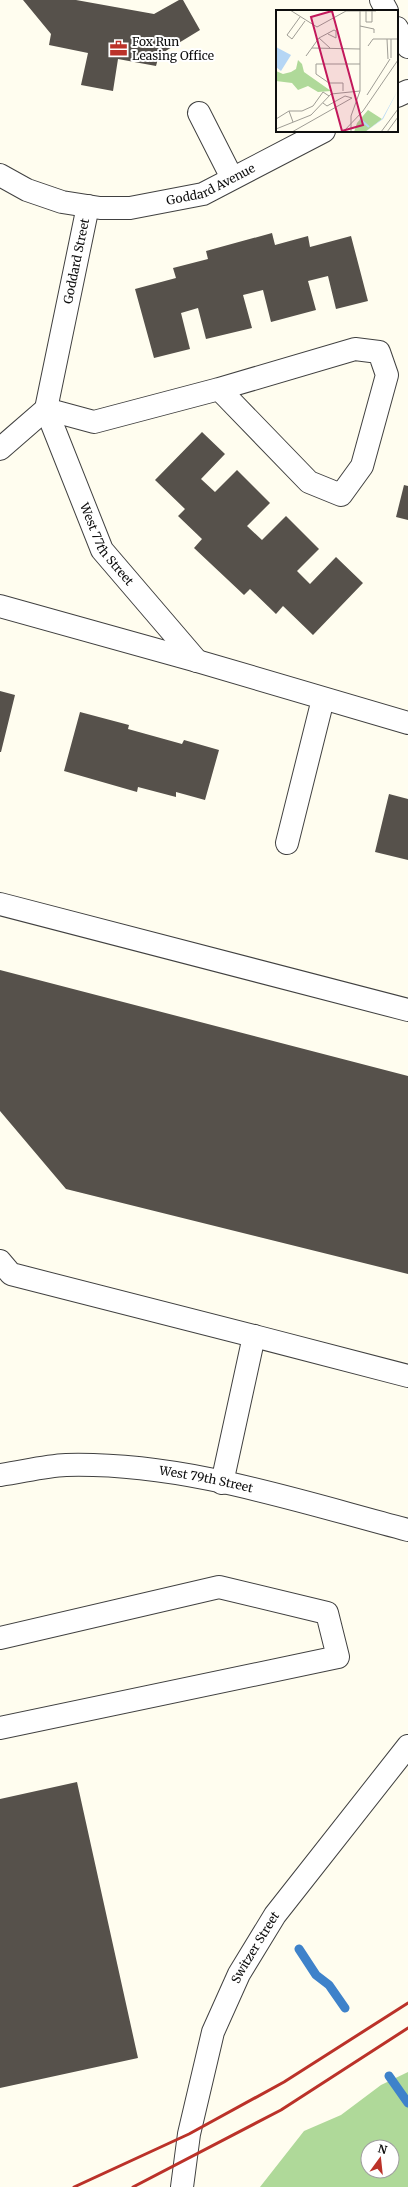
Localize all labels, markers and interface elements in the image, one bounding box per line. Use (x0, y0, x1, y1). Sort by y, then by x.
inset map (276, 10, 398, 132)
place label: Fox Run Leasing Office (132, 34, 214, 63)
office icon: Fox Run Leasing Office (109, 39, 129, 59)
street label: Goddard Avenue (165, 160, 257, 208)
street label: Goddard Street (60, 217, 92, 305)
street label: West 77th Street (77, 500, 137, 589)
street label: West 79th Street (157, 1463, 255, 1496)
street label: Switzer Street (228, 1908, 282, 1985)
north arrow (360, 2139, 400, 2179)
text: N (377, 2141, 389, 2157)

